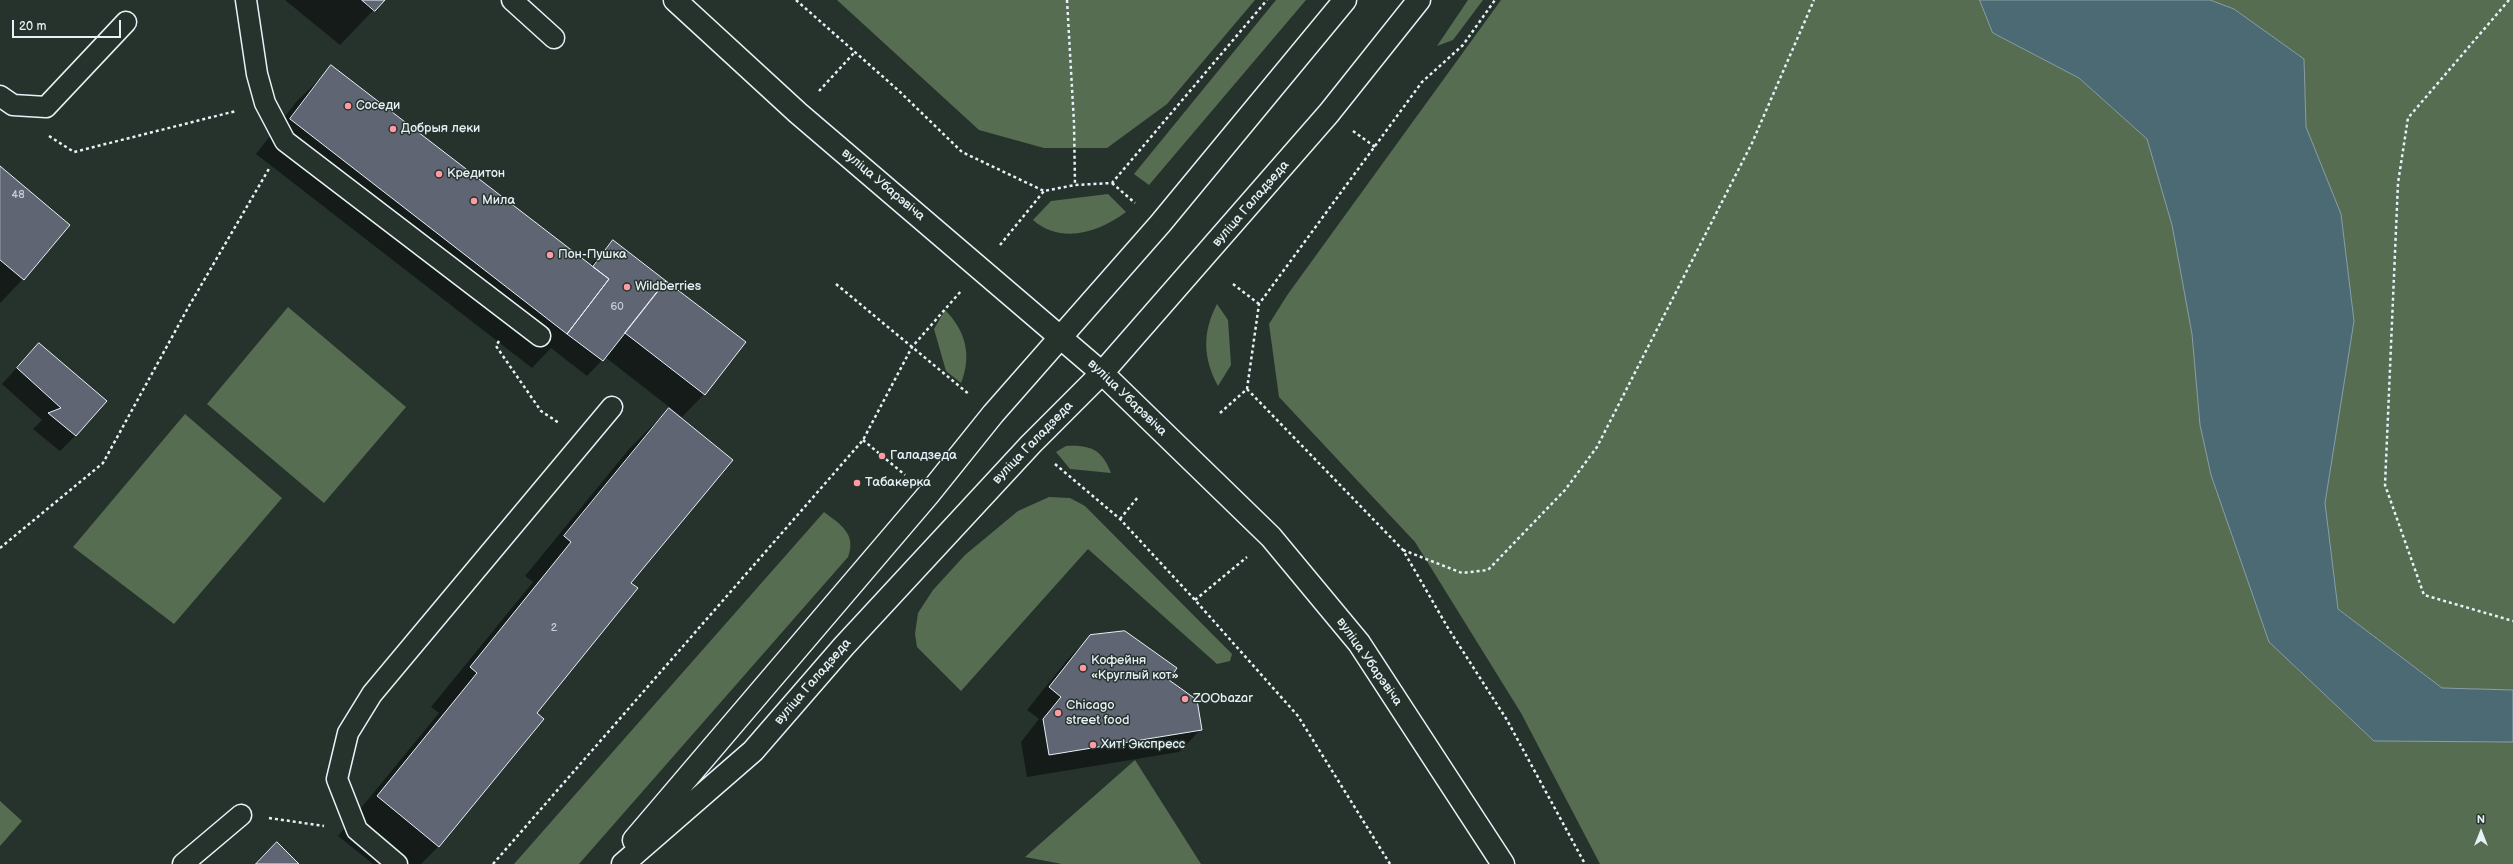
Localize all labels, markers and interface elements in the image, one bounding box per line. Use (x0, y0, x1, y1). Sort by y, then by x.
scale bar (14, 12, 123, 38)
text: 20 m (19, 19, 46, 34)
place label: Соседи (356, 98, 400, 114)
marker: Соседи (343, 101, 353, 111)
place label: Добрыя леки (401, 121, 480, 137)
marker: Добрыя леки (388, 124, 398, 134)
street label: вуліца Убарэвіча (838, 146, 928, 224)
street label: вуліца Галадзеда (1209, 158, 1293, 250)
place label: Кредитон (447, 166, 505, 182)
marker: Кредитон (434, 169, 444, 179)
house number: 48 (11, 188, 25, 202)
place label: Мила (482, 193, 515, 209)
marker: Мила (469, 196, 479, 206)
place label: Пон-Пушка (558, 247, 627, 263)
marker: Пон-Пушка (545, 250, 555, 260)
place label: Wildberries (635, 279, 701, 295)
marker: Wildberries (622, 282, 632, 292)
house number: 60 (610, 300, 624, 314)
street label: вуліца Убарэвіча (1084, 356, 1170, 440)
street label: вуліца Галадзеда (989, 398, 1077, 488)
place label: Галадзеда (890, 448, 957, 464)
marker: Галадзеда (877, 451, 887, 461)
place label: Табакерка (865, 475, 931, 491)
marker: Табакерка (852, 478, 862, 488)
street label: вуліца Убарэвіча (1333, 615, 1405, 709)
house number: 2 (551, 621, 557, 635)
street label: вуліца Галадзеда (771, 636, 855, 728)
place label: Кофейня «Круглый кот» (1091, 653, 1179, 684)
marker: Кофейня «Круглый кот» (1078, 663, 1088, 673)
place label: ZOObazar (1193, 691, 1253, 707)
marker: ZOObazar (1180, 694, 1190, 704)
place label: Chicago street food (1066, 698, 1130, 729)
marker: Chicago street food (1053, 708, 1063, 718)
place label: Хит! Экспресс (1101, 737, 1185, 753)
marker: Хит! Экспресс (1088, 740, 1098, 750)
north arrow (2461, 812, 2501, 852)
text: N (2477, 813, 2485, 826)

